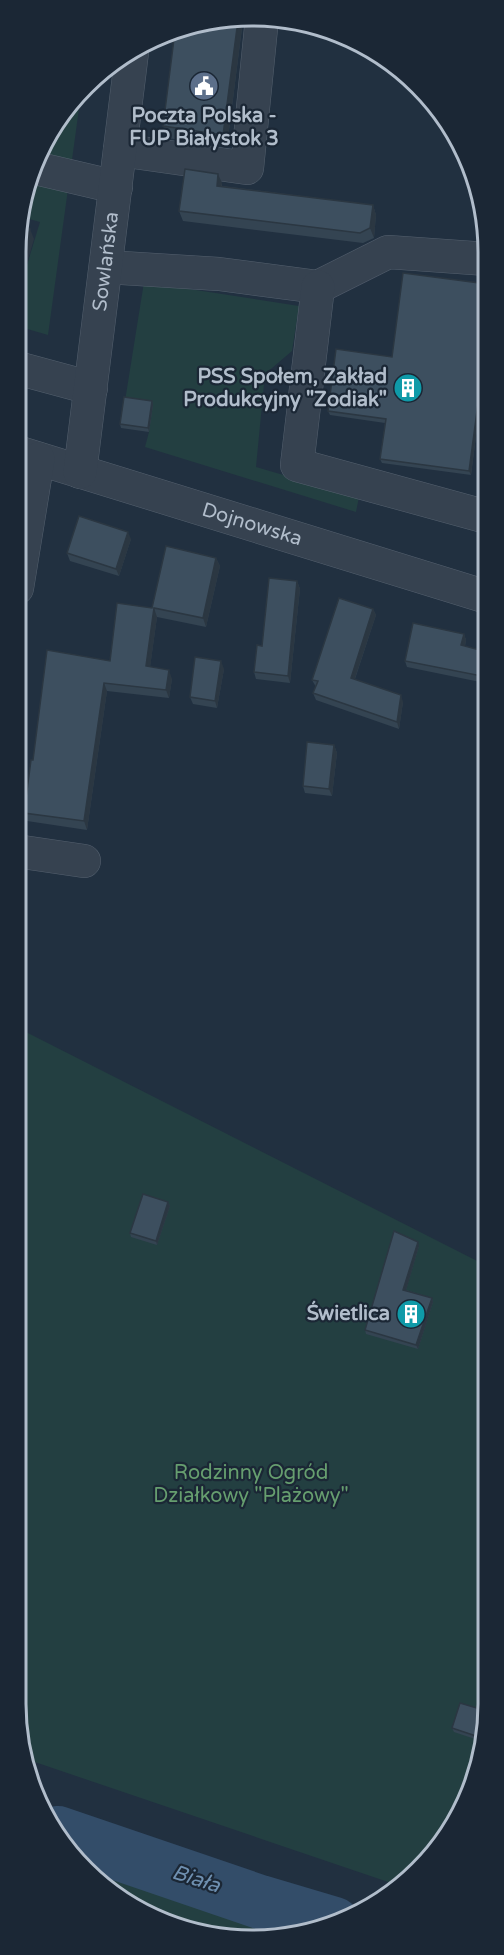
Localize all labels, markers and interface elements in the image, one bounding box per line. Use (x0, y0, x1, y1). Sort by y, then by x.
public building icon: Poczta Polska - FUP Białystok 3 (188, 70, 220, 102)
place label: Poczta Polska - FUP Białystok 3 (129, 104, 279, 151)
street label: Sowlańska (88, 210, 124, 313)
place label: PSS Społem, Zakład Produkcyjny "Zodiak" (183, 365, 387, 412)
building icon: PSS Społem, Zakład Produkcyjny "Zodiak" (392, 372, 424, 404)
street label: Dojnowska (199, 498, 305, 551)
building icon: Świetlica (395, 1298, 427, 1330)
place label: Świetlica (307, 1300, 390, 1326)
park label: Rodzinny Ogród Działkowy "Plażowy" (153, 1461, 349, 1508)
water label: Biała (169, 1860, 224, 1899)

